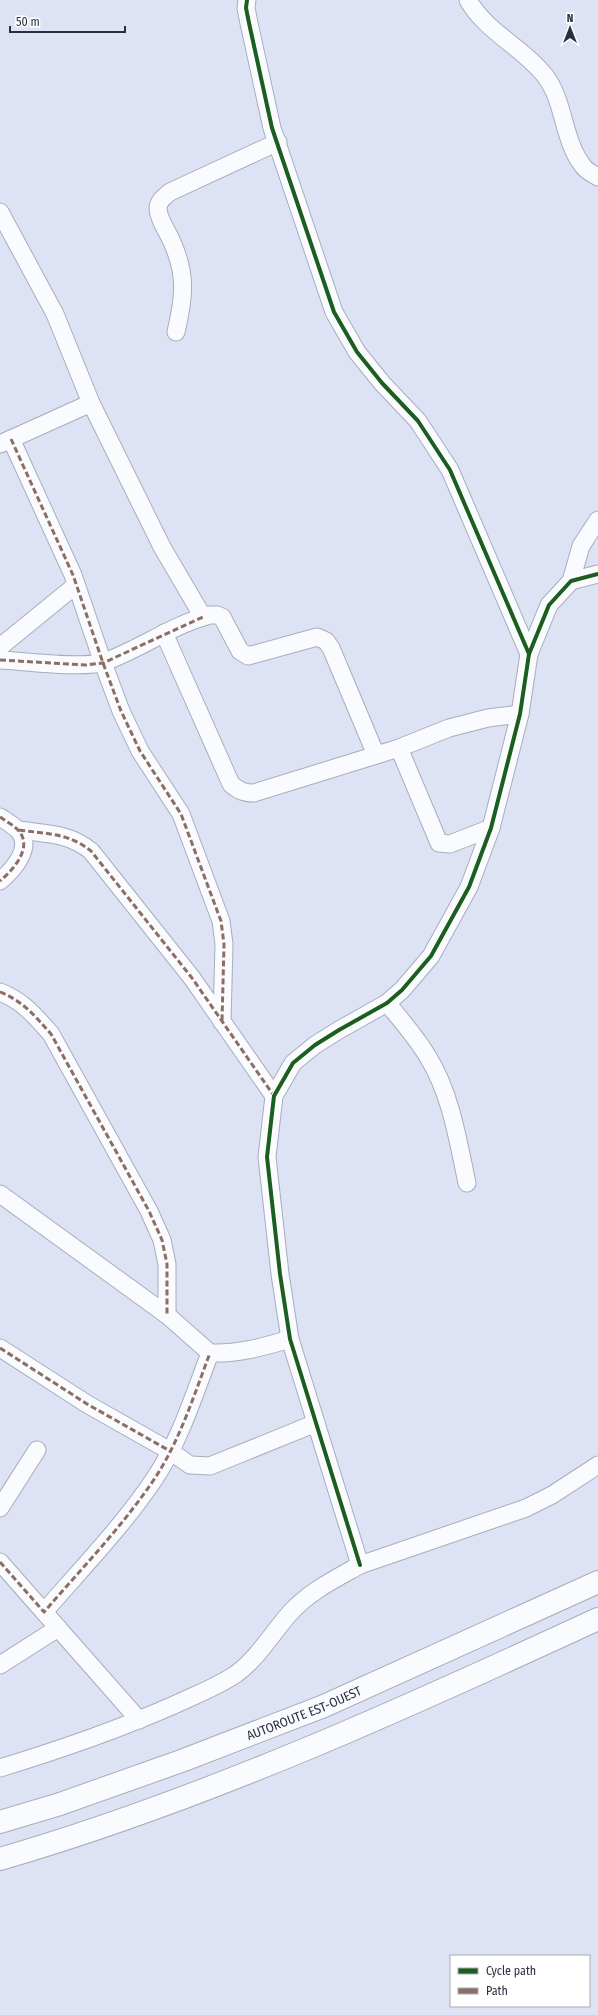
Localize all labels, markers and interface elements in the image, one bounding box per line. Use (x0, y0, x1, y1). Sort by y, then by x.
scale bar (10, 8, 125, 34)
north arrow (550, 8, 590, 48)
text: N (567, 12, 573, 25)
text: 50 m (16, 15, 40, 29)
street label: AUTOROUTE EST-OUEST (245, 1683, 364, 1743)
legend (450, 1955, 590, 2007)
text: Cycle path (486, 1964, 536, 1978)
text: Path (486, 1984, 508, 1998)

